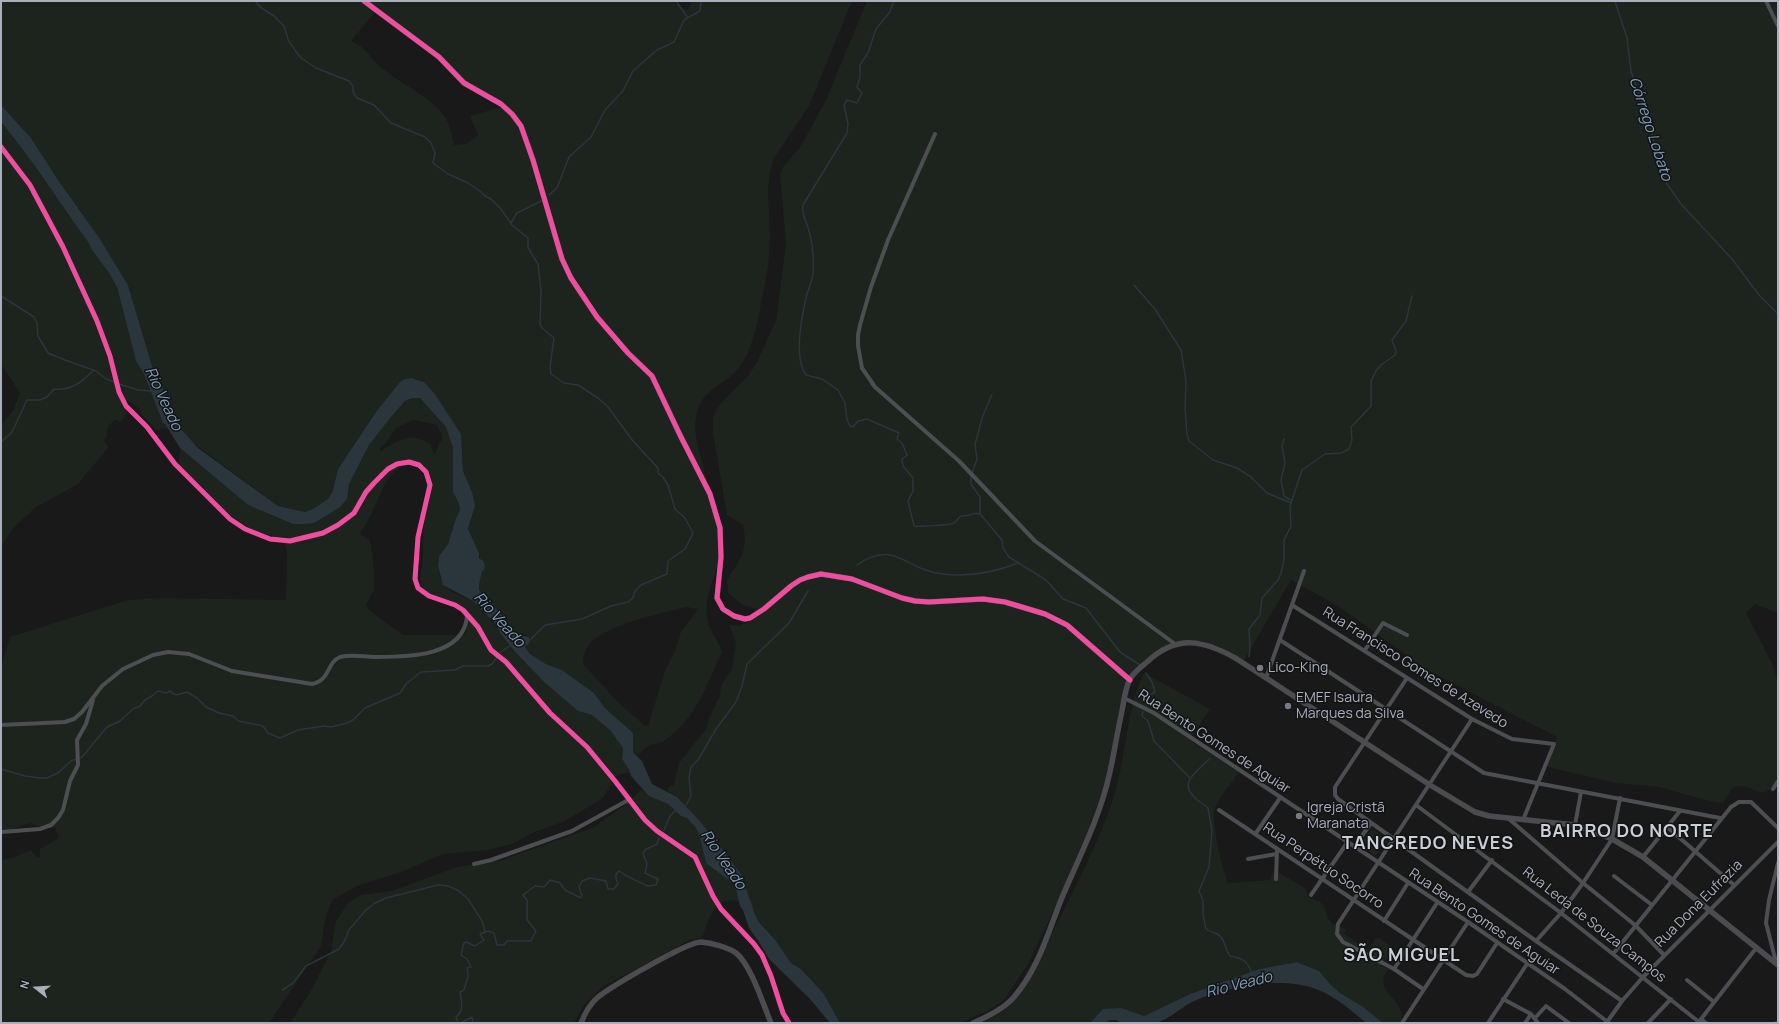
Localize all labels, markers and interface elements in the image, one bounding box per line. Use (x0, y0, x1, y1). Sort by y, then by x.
water label: Córrego Lobato (1625, 75, 1675, 183)
water label: Rio Veado (141, 365, 185, 433)
water label: Rio Veado (470, 589, 528, 651)
street label: Rua Francisco Gomes de Azevedo (1319, 604, 1511, 732)
place label: Lico-King (1268, 660, 1328, 676)
marker: Lico-King (1255, 663, 1265, 673)
street label: Rua Bento Gomes de Aguiar (1135, 686, 1293, 798)
place label: EMEF Isaura Marques da Silva (1296, 690, 1404, 722)
marker: EMEF Isaura Marques da Silva (1283, 701, 1293, 711)
place label: Igreja Cristã Maranata (1307, 800, 1385, 832)
marker: Igreja Cristã Maranata (1294, 811, 1304, 821)
street label: Rua Perpétuo Socorro (1260, 819, 1386, 913)
district label: BAIRRO DO NORTE (1540, 821, 1714, 843)
water label: Rio Veado (697, 827, 749, 893)
district label: TANCREDO NEVES (1342, 833, 1514, 855)
street label: Rua Dona Eufrazia (1652, 857, 1746, 951)
street label: Rua Leda de Souza Campos (1519, 864, 1669, 986)
street label: Rua Bento Gomes de Aguiar (1405, 865, 1563, 979)
district label: SÃO MIGUEL (1343, 945, 1461, 967)
north arrow (16, 968, 56, 1008)
water label: Rio Veado (1204, 968, 1274, 1002)
text: N (16, 978, 32, 990)

